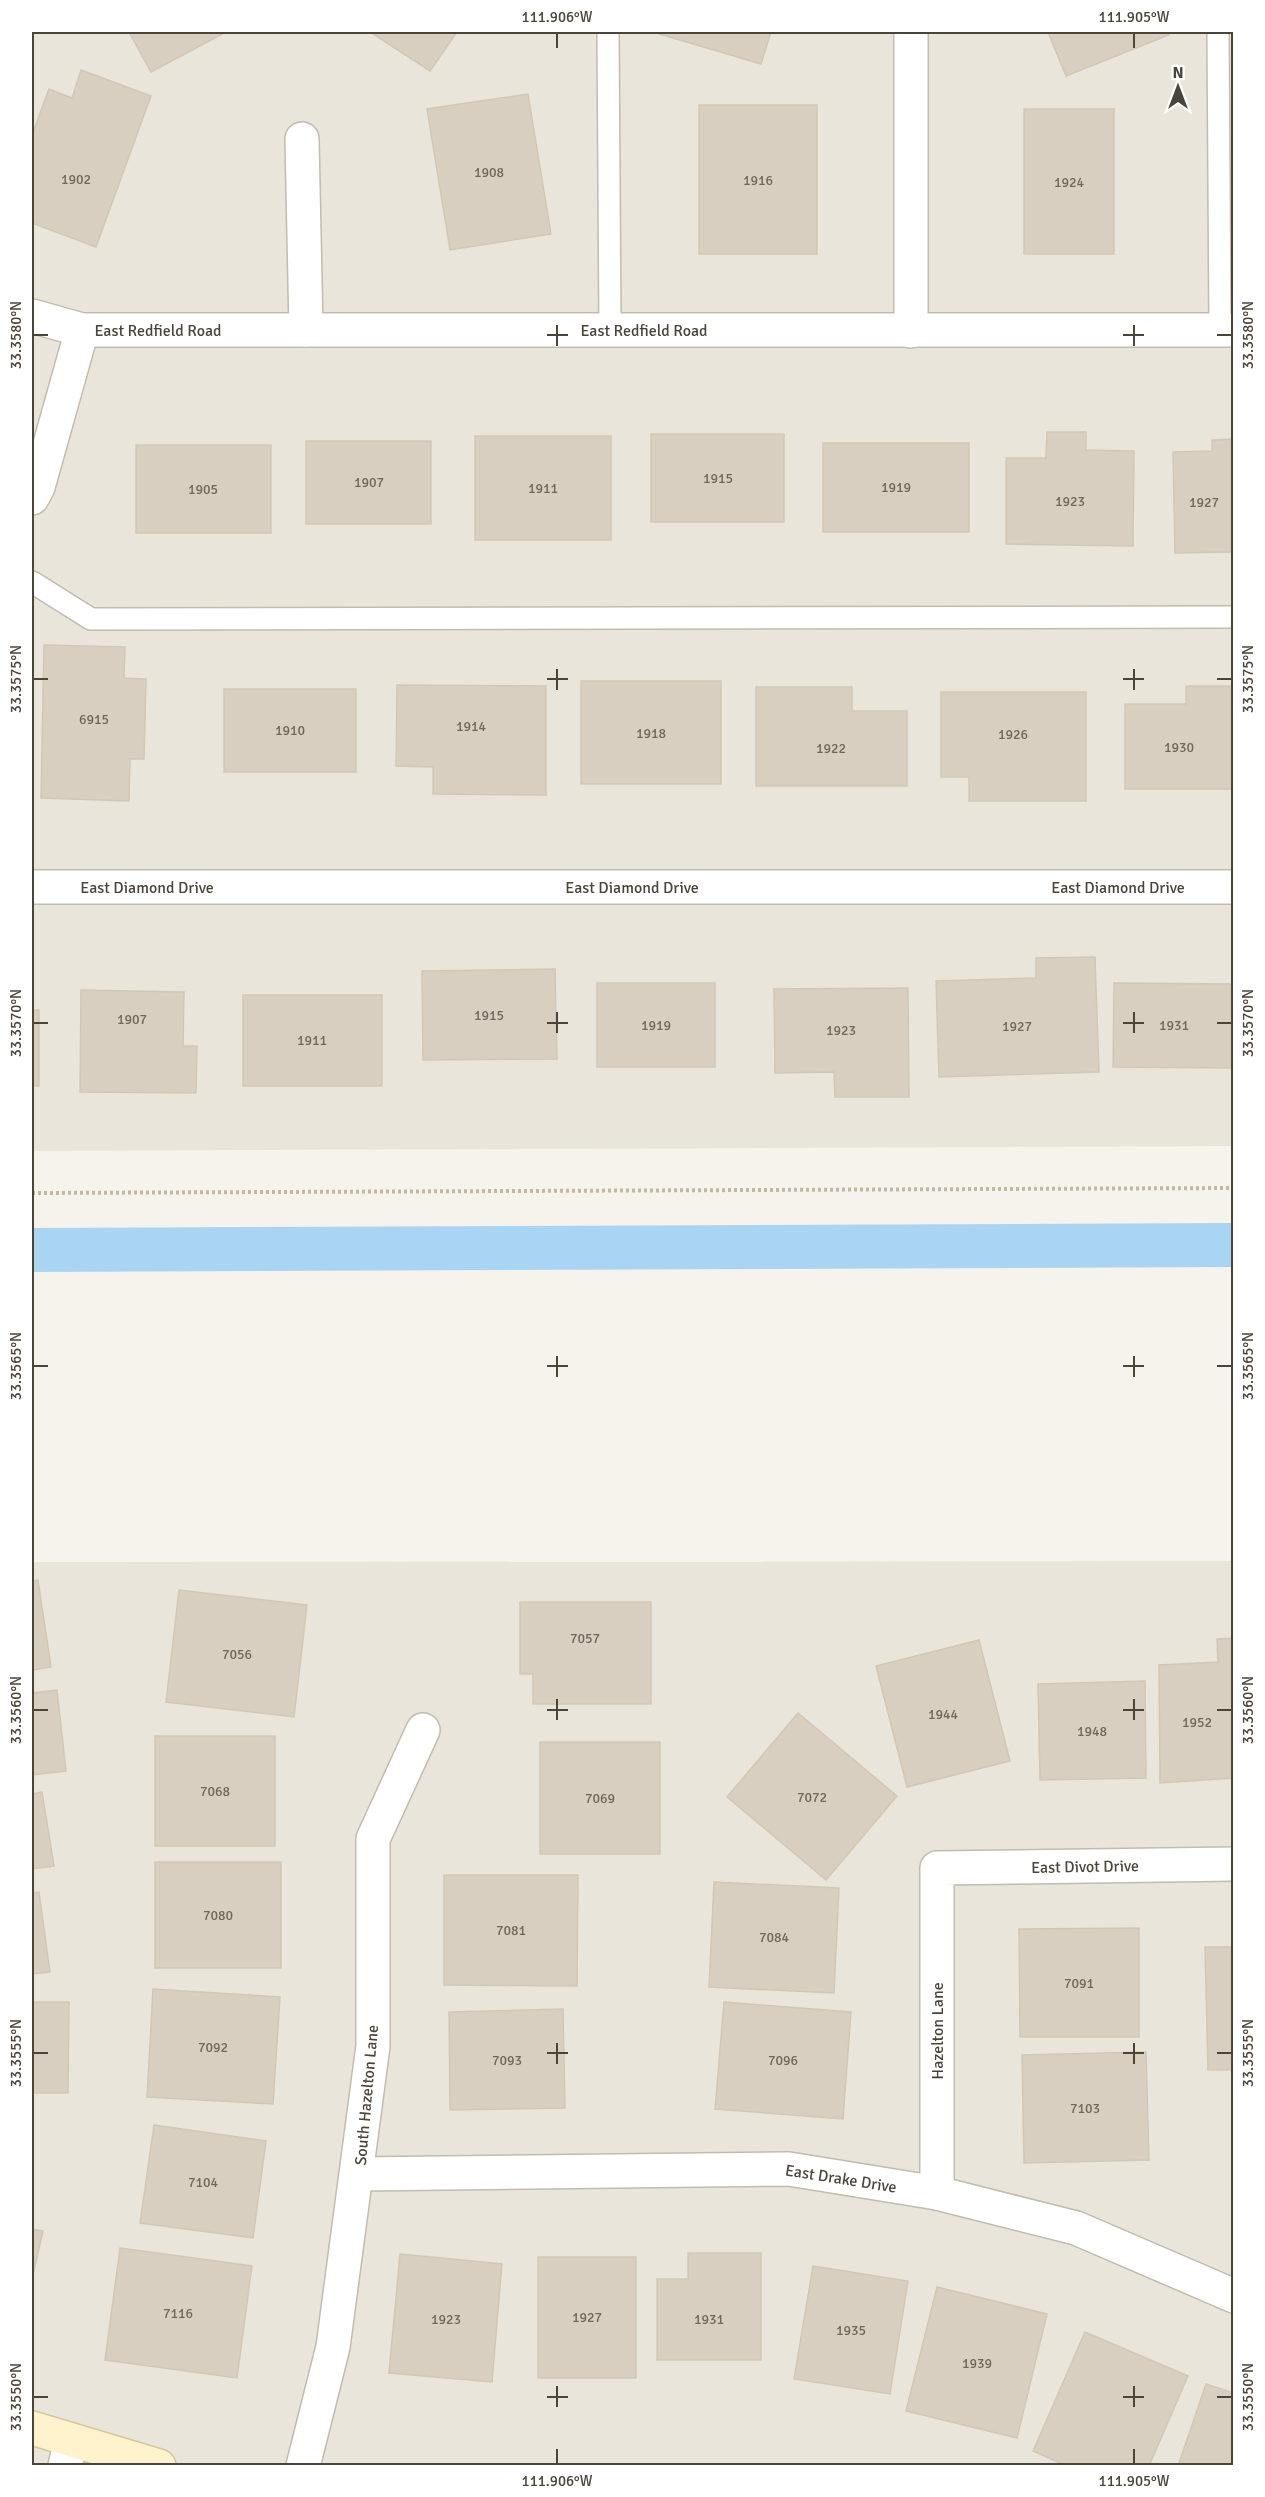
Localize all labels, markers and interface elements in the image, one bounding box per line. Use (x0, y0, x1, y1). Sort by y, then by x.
text: 111.906°W (522, 8, 593, 26)
text: 111.905°W (1099, 8, 1170, 26)
north arrow (1148, 57, 1208, 117)
text: N (1172, 63, 1184, 83)
house number: 1908 (474, 164, 504, 181)
house number: 1902 (61, 171, 91, 188)
house number: 1916 (743, 172, 773, 189)
house number: 1924 (1054, 174, 1085, 191)
text: 33.3580°N (7, 301, 25, 369)
text: 33.3580°N (1239, 301, 1257, 369)
street label: East Redfield Road (94, 321, 222, 341)
street label: East Redfield Road (580, 321, 708, 341)
house number: 1915 (703, 470, 733, 487)
house number: 1907 (354, 474, 384, 491)
house number: 1919 (881, 479, 911, 496)
house number: 1911 (528, 480, 558, 497)
house number: 1905 (188, 481, 218, 498)
house number: 1923 (1055, 493, 1085, 510)
house number: 1927 (1189, 494, 1219, 511)
text: 33.3575°N (7, 645, 25, 713)
text: 33.3575°N (1239, 645, 1257, 713)
house number: 6915 (79, 711, 109, 728)
house number: 1914 (456, 718, 487, 735)
house number: 1910 (275, 722, 305, 739)
house number: 1918 (636, 725, 666, 742)
house number: 1926 (998, 726, 1028, 743)
house number: 1930 (1164, 739, 1194, 756)
house number: 1922 (816, 740, 846, 757)
street label: East Diamond Drive (80, 878, 214, 898)
street label: East Diamond Drive (565, 878, 699, 898)
street label: East Diamond Drive (1051, 878, 1185, 898)
text: 33.3570°N (7, 989, 25, 1057)
text: 33.3570°N (1239, 989, 1257, 1057)
house number: 1915 (474, 1007, 504, 1024)
house number: 1907 (117, 1011, 147, 1028)
house number: 1919 (641, 1017, 671, 1034)
house number: 1931 (1159, 1017, 1189, 1034)
house number: 1927 (1002, 1018, 1032, 1035)
house number: 1923 (826, 1022, 856, 1039)
house number: 1911 (297, 1032, 327, 1049)
text: 33.3565°N (7, 1332, 25, 1400)
text: 33.3565°N (1239, 1332, 1257, 1400)
house number: 7057 (570, 1630, 600, 1647)
house number: 7056 (222, 1646, 252, 1663)
text: 33.3560°N (7, 1676, 25, 1744)
text: 33.3560°N (1239, 1676, 1257, 1744)
house number: 1944 (928, 1706, 959, 1723)
house number: 1952 (1182, 1714, 1212, 1731)
house number: 1948 (1077, 1723, 1107, 1740)
house number: 7068 (200, 1783, 230, 1800)
house number: 7072 (797, 1789, 827, 1806)
house number: 7069 (585, 1790, 615, 1807)
street label: East Divot Drive (1031, 1856, 1139, 1878)
house number: 7080 (203, 1907, 233, 1924)
house number: 7081 (496, 1922, 526, 1939)
house number: 7084 (759, 1929, 790, 1946)
house number: 7091 (1064, 1975, 1094, 1992)
street label: Hazelton Lane (928, 1982, 948, 2080)
text: 33.3555°N (7, 2019, 25, 2087)
text: 33.3555°N (1239, 2019, 1257, 2087)
street label: South Hazelton Lane (351, 2024, 383, 2166)
house number: 7092 (198, 2039, 228, 2056)
house number: 7093 (492, 2052, 522, 2069)
house number: 7096 (768, 2052, 798, 2069)
house number: 7103 (1070, 2100, 1100, 2117)
street label: East Drake Drive (784, 2160, 898, 2198)
house number: 7104 (188, 2174, 219, 2191)
house number: 7116 (163, 2305, 193, 2322)
house number: 1927 (572, 2309, 602, 2326)
house number: 1923 (431, 2311, 461, 2328)
house number: 1931 (694, 2311, 724, 2328)
house number: 1935 (836, 2322, 866, 2339)
house number: 1939 (962, 2355, 992, 2372)
text: 33.3550°N (7, 2363, 25, 2431)
text: 33.3550°N (1239, 2363, 1257, 2431)
text: 111.906°W (522, 2472, 593, 2490)
text: 111.905°W (1099, 2472, 1170, 2490)

